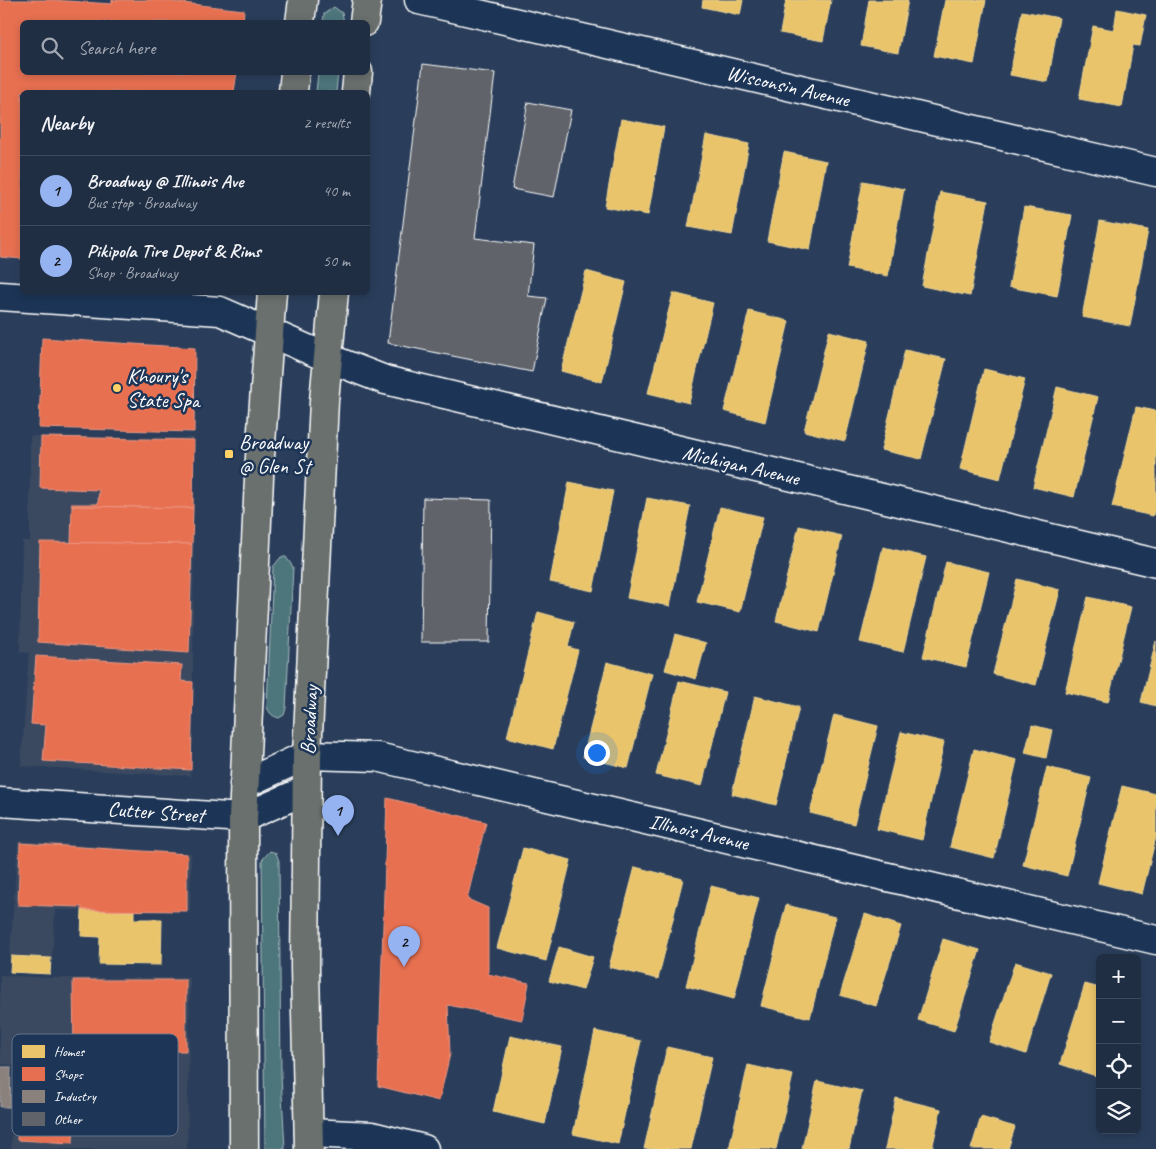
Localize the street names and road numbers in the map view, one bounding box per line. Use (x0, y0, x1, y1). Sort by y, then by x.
street label: Wisconsin Avenue (724, 59, 853, 113)
street label: Michigan Avenue (680, 439, 803, 491)
street label: Broadway (294, 683, 324, 755)
street label: Cutter Street (107, 796, 208, 829)
street label: Illinois Avenue (647, 808, 752, 856)

